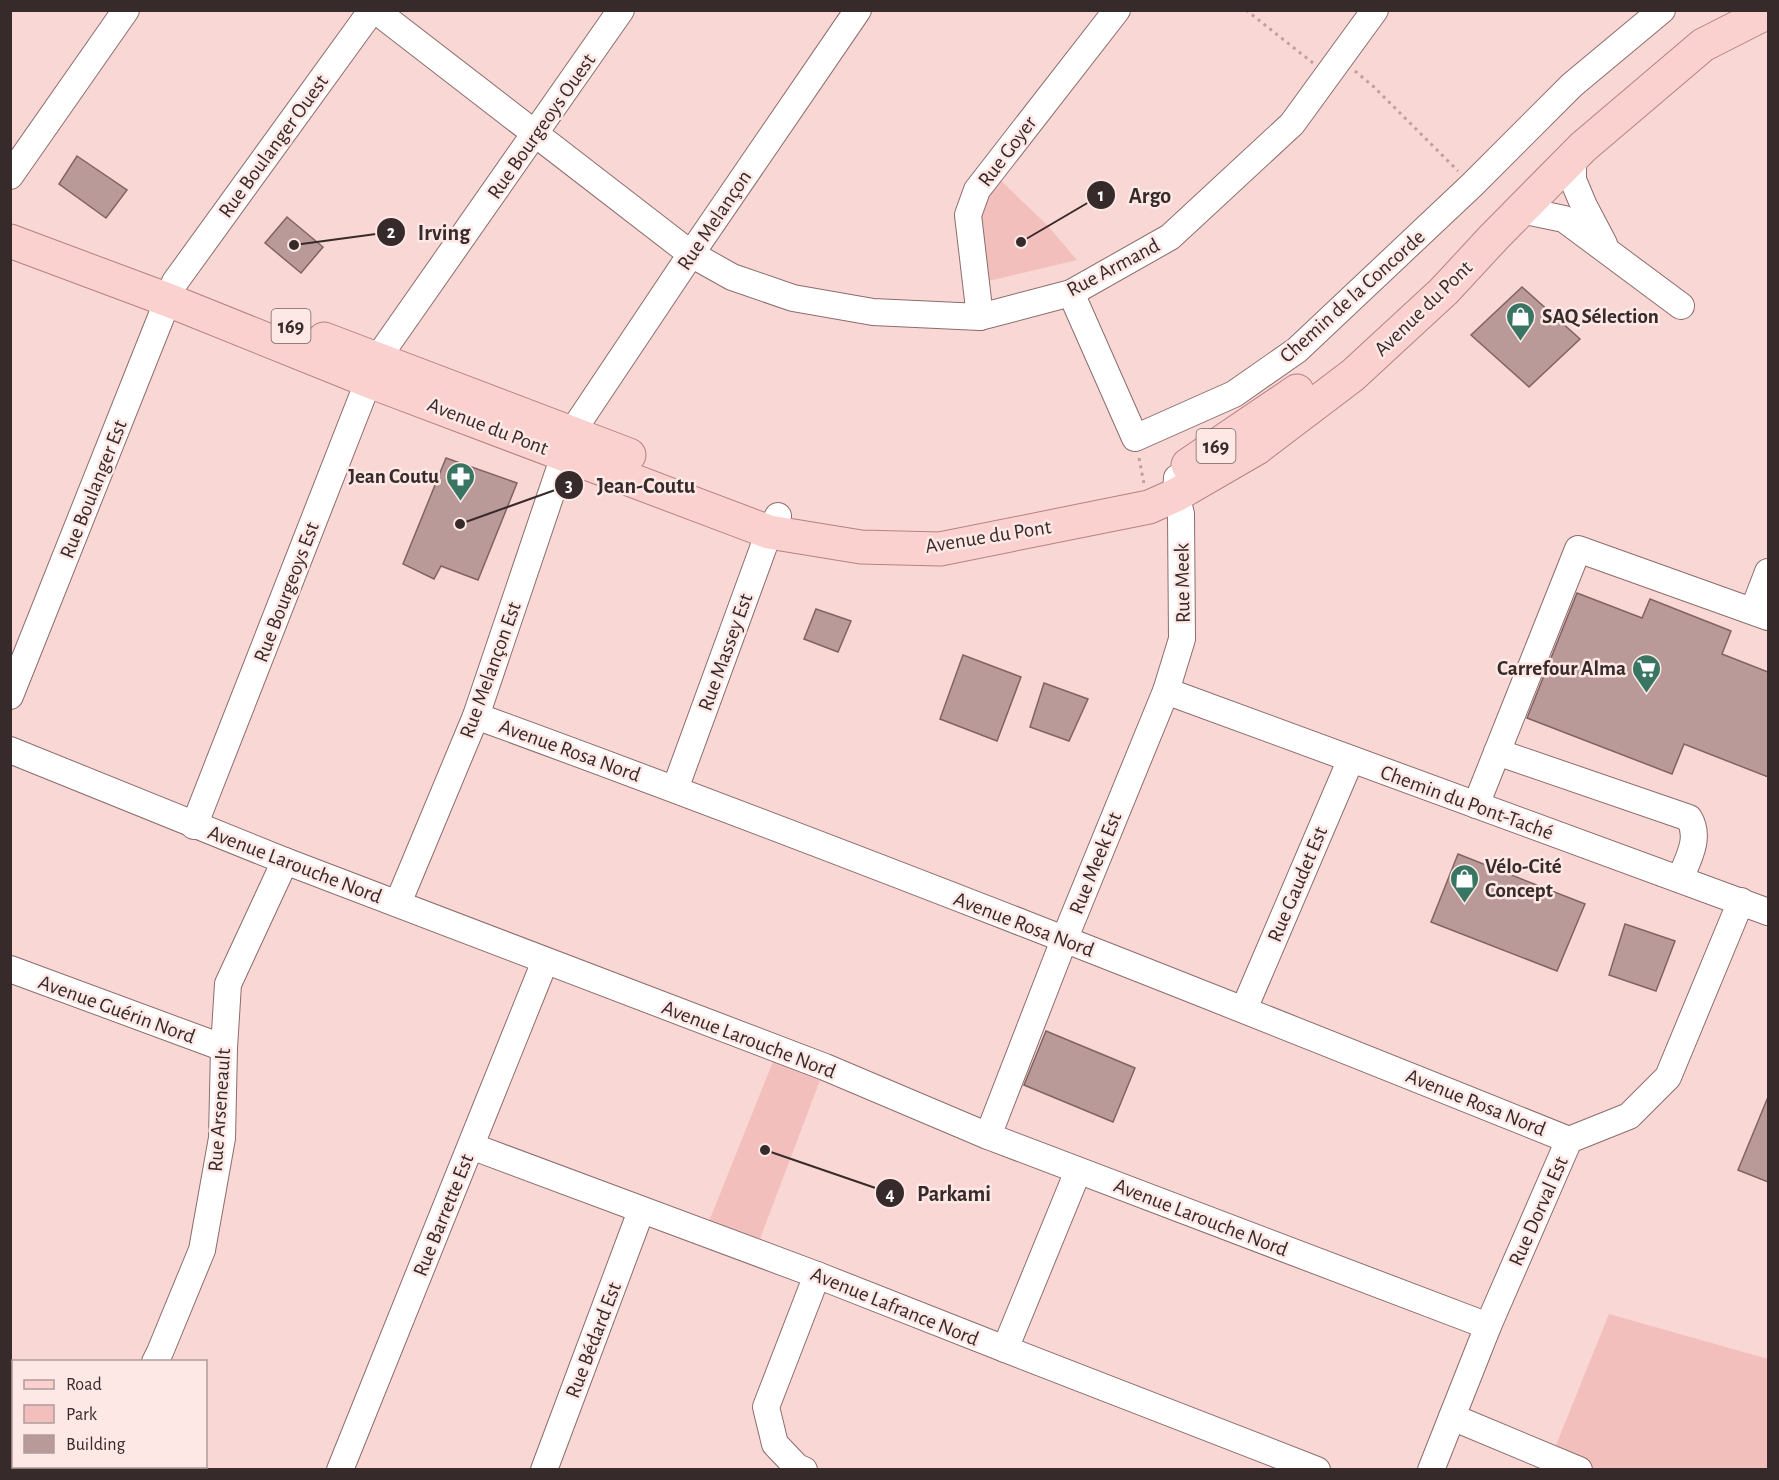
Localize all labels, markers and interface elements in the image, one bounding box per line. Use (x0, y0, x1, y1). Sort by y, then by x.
street label: Rue Bourgeoys Ouest (483, 50, 600, 203)
street label: Rue Boulanger Ouest (215, 71, 332, 222)
street label: Rue Goyer (974, 112, 1041, 191)
street label: Rue Melançon (673, 167, 755, 274)
callout: Argo (1086, 175, 1183, 215)
text: Argo (1129, 185, 1171, 207)
text: 1 (1098, 187, 1104, 205)
callout: Irving (376, 212, 482, 252)
text: Irving (418, 222, 471, 244)
text: 2 (387, 224, 396, 242)
street label: Chemin de la Concorde (1276, 226, 1429, 367)
street label: Rue Armand (1063, 234, 1163, 301)
street label: Avenue du Pont (1370, 256, 1477, 360)
shop icon: SAQ Sélection (1505, 300, 1537, 342)
place label: SAQ Sélection (1542, 306, 1659, 328)
road number: 169 (272, 309, 310, 343)
street label: Avenue du Pont (425, 394, 551, 459)
street label: Rue Boulanger Est (56, 417, 131, 561)
road number: 169 (1196, 429, 1236, 463)
pharmacy icon: Jean Coutu (444, 460, 476, 502)
callout: Jean-Coutu (554, 465, 707, 505)
place label: Jean Coutu (348, 466, 439, 487)
text: Jean-Coutu (597, 475, 696, 497)
text: 3 (565, 477, 573, 495)
street label: Avenue du Pont (924, 516, 1053, 557)
street label: Rue Bourgeoys Est (250, 519, 323, 665)
street label: Rue Meek (1171, 542, 1194, 623)
street label: Rue Massey Est (695, 590, 757, 714)
street label: Rue Melançon Est (456, 599, 525, 741)
supermarket icon: Carrefour Alma (1631, 652, 1663, 694)
place label: Carrefour Alma (1497, 658, 1626, 679)
street label: Avenue Rosa Nord (496, 715, 643, 786)
street label: Chemin du Pont-Taché (1378, 761, 1556, 844)
street label: Rue Meek Est (1065, 809, 1126, 917)
street label: Avenue Larouche Nord (205, 822, 385, 907)
street label: Rue Gaudet Est (1264, 823, 1331, 945)
place label: Vélo-Cité Concept (1485, 856, 1562, 901)
shop icon: Vélo-Cité Concept (1448, 862, 1480, 904)
street label: Avenue Rosa Nord (951, 888, 1097, 961)
street label: Avenue Guérin Nord (36, 971, 198, 1048)
street label: Avenue Larouche Nord (659, 997, 839, 1082)
street label: Rue Arseneault (205, 1047, 234, 1173)
street label: Avenue Rosa Nord (1403, 1065, 1549, 1140)
street label: Rue Barrette Est (409, 1151, 478, 1279)
street label: Rue Dorval Est (1505, 1153, 1572, 1269)
callout: Parkami (875, 1173, 1003, 1213)
street label: Avenue Larouche Nord (1111, 1175, 1291, 1260)
text: Parkami (917, 1183, 991, 1205)
text: 4 (885, 1186, 895, 1204)
street label: Avenue Lafrance Nord (808, 1263, 982, 1350)
street label: Rue Bédard Est (562, 1279, 625, 1401)
legend (12, 1360, 207, 1468)
text: Road (66, 1376, 102, 1394)
text: Park (66, 1406, 98, 1424)
text: Building (66, 1436, 126, 1454)

